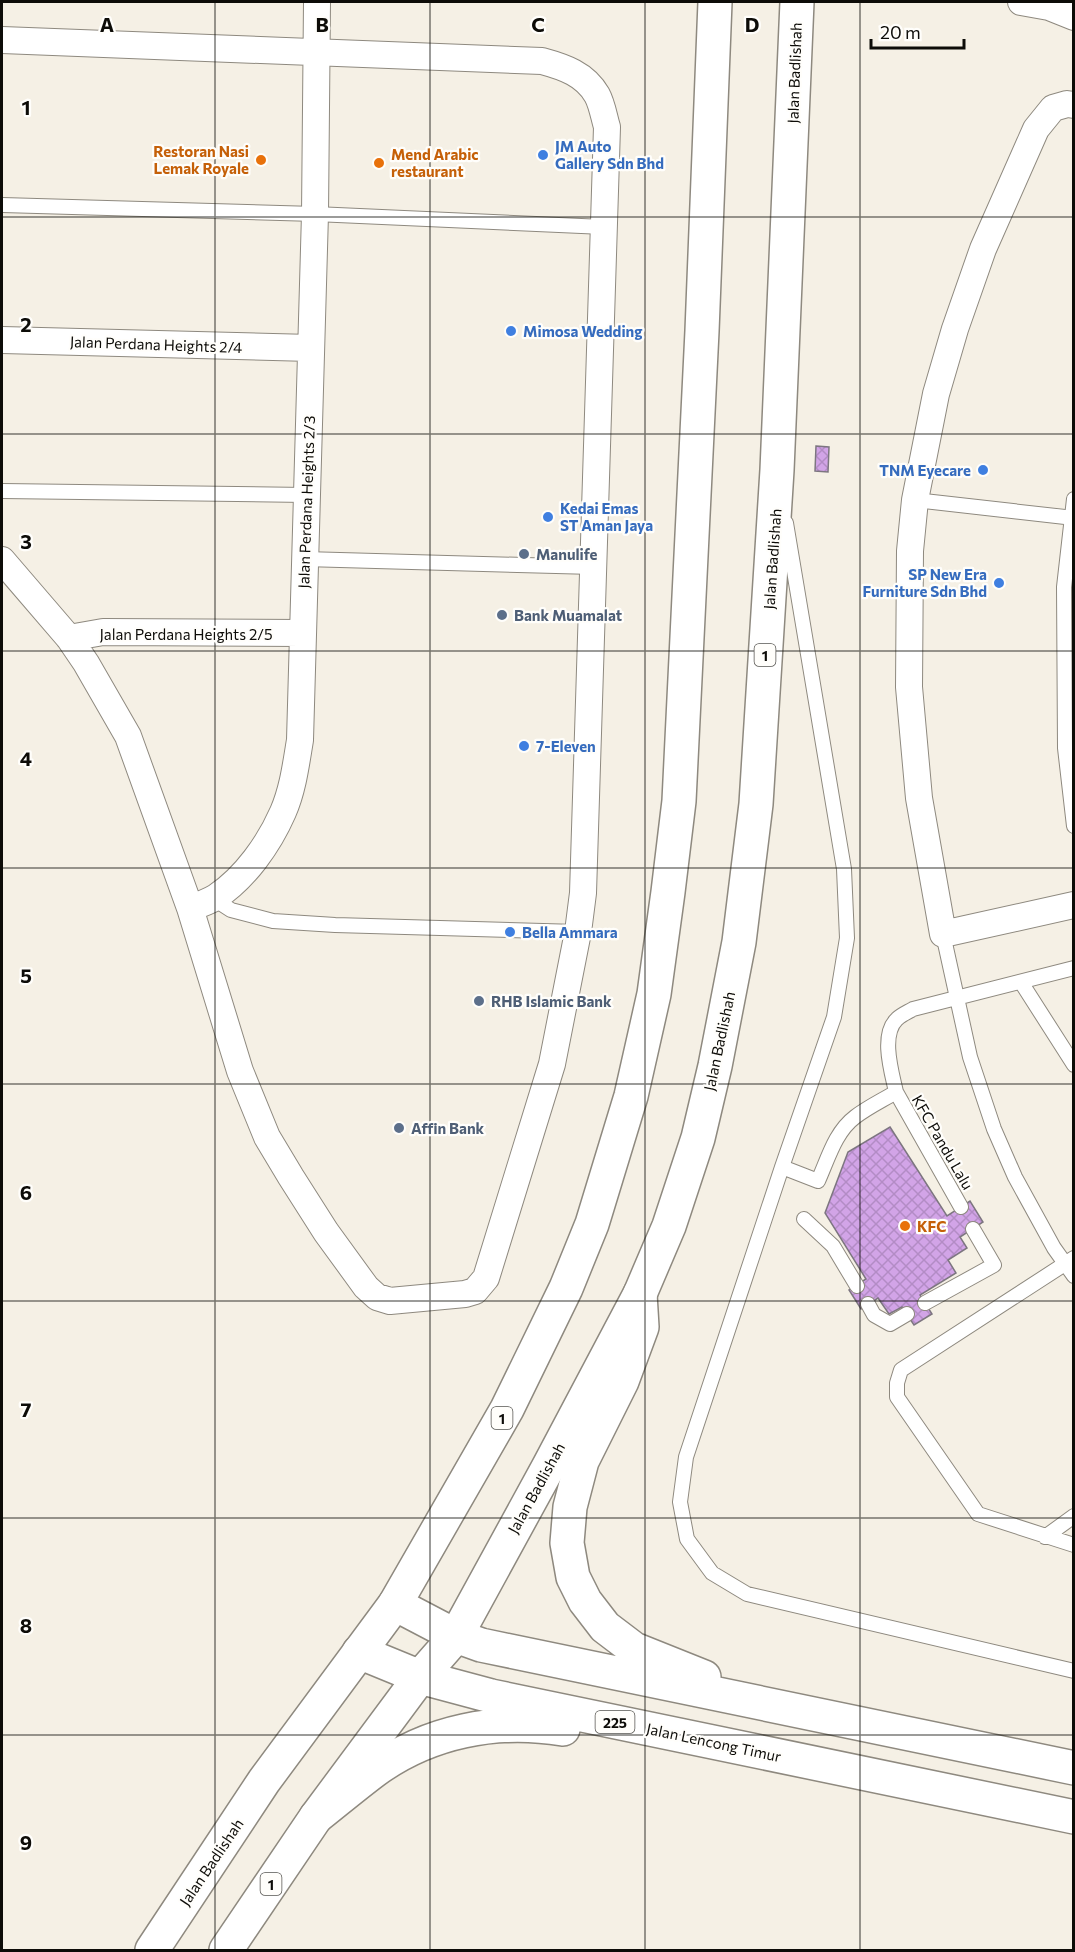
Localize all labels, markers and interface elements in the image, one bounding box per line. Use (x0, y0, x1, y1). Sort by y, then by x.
text: A (100, 12, 114, 36)
text: B (315, 12, 329, 36)
text: C (531, 12, 545, 36)
text: D (745, 12, 759, 36)
scale bar (871, 12, 964, 50)
text: 20 m (880, 21, 921, 43)
street label: Jalan Badlishah (783, 22, 805, 124)
text: 1 (21, 95, 31, 119)
place label: JM Auto Gallery Sdn Bhd (555, 137, 664, 172)
place label: Restoran Nasi Lemak Royale (153, 142, 249, 177)
place label: Mend Arabic restaurant (391, 145, 479, 180)
marker: JM Auto Gallery Sdn Bhd (536, 148, 550, 162)
marker: Restoran Nasi Lemak Royale (254, 153, 268, 167)
marker: Mend Arabic restaurant (372, 156, 386, 170)
text: 2 (20, 312, 32, 336)
place label: Mimosa Wedding (523, 322, 643, 340)
marker: Mimosa Wedding (504, 324, 518, 338)
street label: Jalan Perdana Heights 2/4 (70, 332, 242, 356)
street label: Jalan Perdana Heights 2/3 (294, 415, 318, 589)
place label: TNM Eyecare (879, 461, 971, 479)
marker: TNM Eyecare (976, 463, 990, 477)
place label: Kedai Emas ST Aman Jaya (560, 499, 653, 534)
street label: Jalan Badlishah (759, 508, 785, 610)
marker: Kedai Emas ST Aman Jaya (541, 510, 555, 524)
text: 3 (20, 529, 32, 553)
place label: Manulife (536, 545, 598, 563)
marker: Manulife (517, 547, 531, 561)
place label: SP New Era Furniture Sdn Bhd (863, 565, 987, 600)
marker: SP New Era Furniture Sdn Bhd (992, 576, 1006, 590)
place label: Bank Muamalat (514, 606, 622, 624)
marker: Bank Muamalat (495, 608, 509, 622)
street label: Jalan Perdana Heights 2/5 (99, 625, 273, 643)
road number: 1 (754, 644, 776, 666)
place label: 7-Eleven (536, 737, 596, 755)
marker: 7-Eleven (517, 739, 531, 753)
text: 4 (20, 746, 32, 770)
place label: Bella Ammara (522, 923, 618, 941)
marker: Bella Ammara (503, 925, 517, 939)
text: 5 (20, 963, 32, 987)
street label: Jalan Badlishah (700, 990, 738, 1092)
place label: RHB Islamic Bank (491, 992, 612, 1010)
marker: RHB Islamic Bank (472, 994, 486, 1008)
street label: KFC Pandu Lalu (909, 1092, 977, 1192)
place label: Affin Bank (411, 1119, 485, 1137)
marker: Affin Bank (392, 1121, 406, 1135)
text: 6 (20, 1180, 32, 1204)
place label: KFC (917, 1217, 946, 1235)
marker: KFC (898, 1219, 912, 1233)
text: 7 (21, 1397, 32, 1421)
road number: 1 (492, 1407, 512, 1429)
street label: Jalan Badlishah (504, 1439, 568, 1537)
text: 8 (20, 1613, 32, 1637)
road number: 225 (596, 1711, 634, 1733)
street label: Jalan Lencong Timur (645, 1719, 783, 1765)
street label: Jalan Badlishah (175, 1815, 247, 1909)
text: 9 (20, 1830, 32, 1854)
road number: 1 (260, 1873, 282, 1895)

